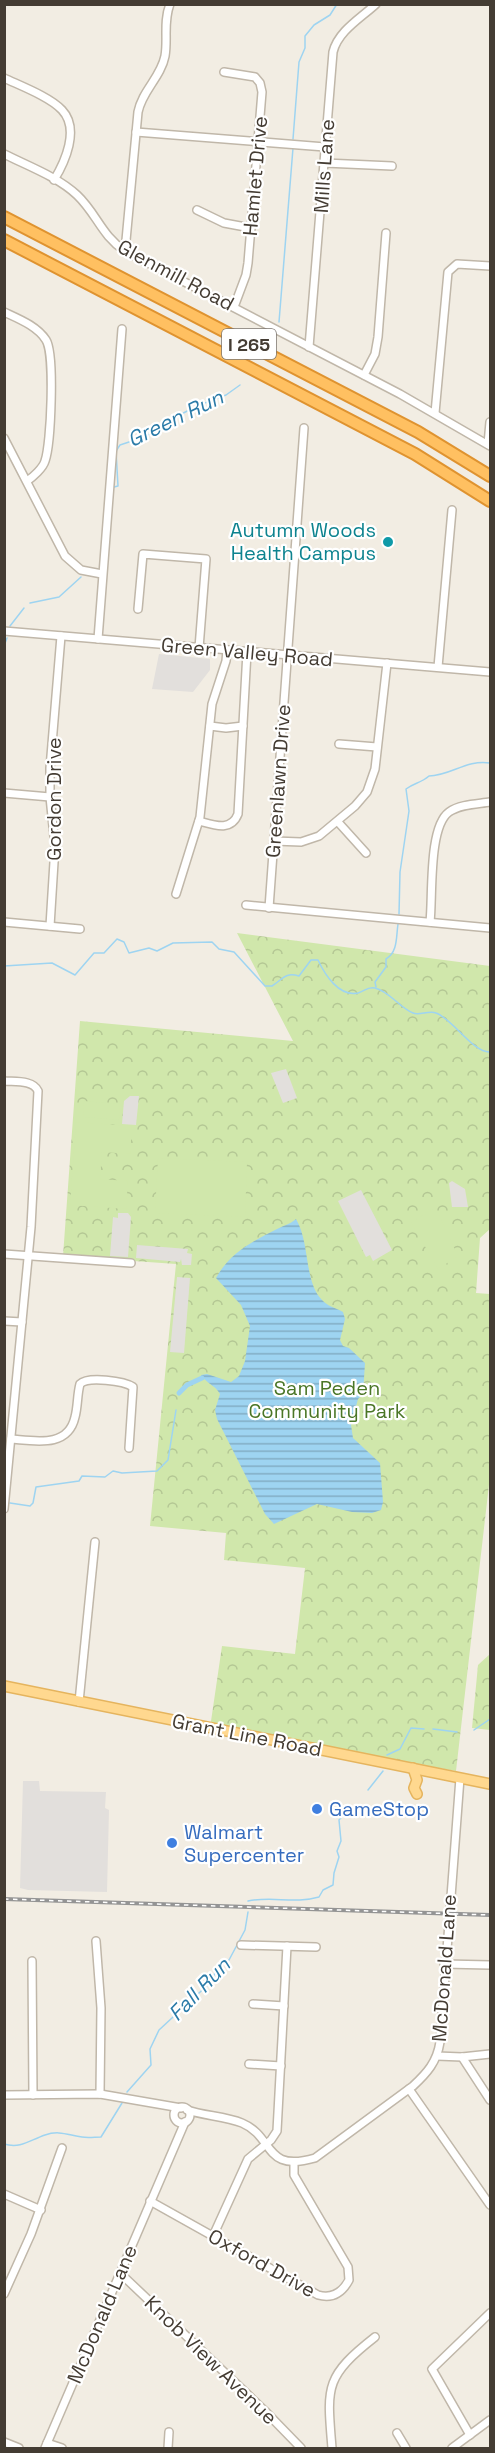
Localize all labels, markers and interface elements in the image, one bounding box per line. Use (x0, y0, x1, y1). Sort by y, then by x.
street label: Hamlet Drive (237, 115, 273, 237)
street label: Mills Lane (308, 118, 340, 214)
street label: Glenmill Road (113, 233, 239, 317)
road number: I 265 (222, 329, 276, 359)
water label: Green Run (123, 383, 228, 453)
place label: Autumn Woods Health Campus (230, 517, 376, 566)
marker: Autumn Woods Health Campus (381, 535, 395, 549)
street label: Green Valley Road (160, 632, 334, 672)
street label: Greenlawn Drive (260, 703, 296, 859)
street label: Gordon Drive (41, 737, 67, 861)
park label: Sam Peden Community Park (248, 1375, 406, 1424)
street label: Grant Line Road (170, 1708, 324, 1762)
place label: GameStop (329, 1796, 429, 1822)
marker: GameStop (310, 1802, 324, 1816)
place label: Walmart Supercenter (184, 1819, 304, 1868)
marker: Walmart Supercenter (165, 1836, 179, 1850)
street label: McDonald Lane (426, 1893, 462, 2043)
water label: Fall Run (162, 1951, 237, 2026)
street label: Oxford Drive (204, 2223, 320, 2303)
street label: McDonald Lane (61, 2241, 143, 2387)
street label: Knob View Avenue (139, 2290, 283, 2430)

